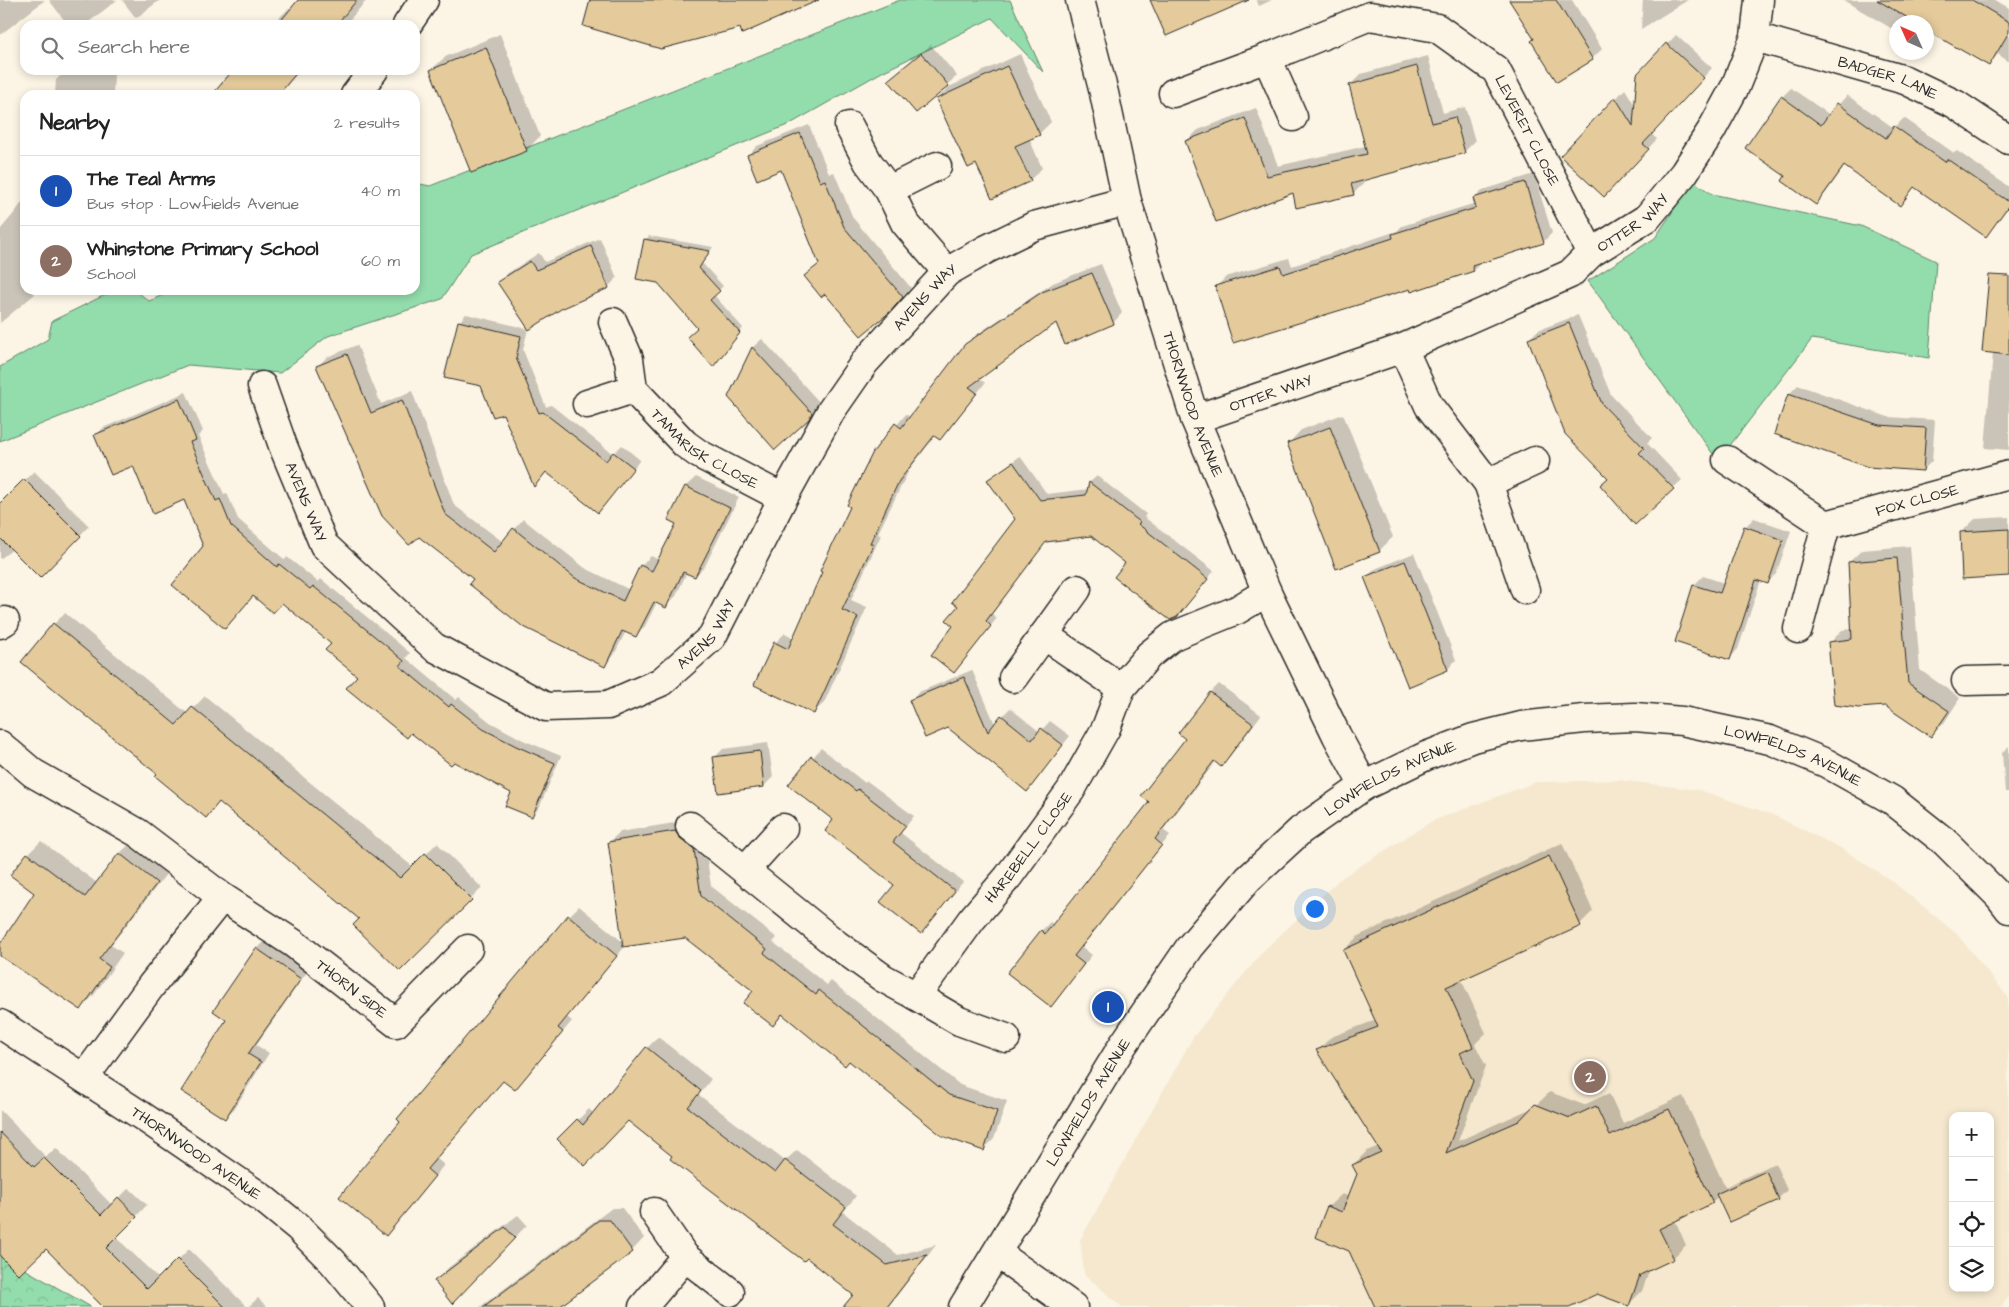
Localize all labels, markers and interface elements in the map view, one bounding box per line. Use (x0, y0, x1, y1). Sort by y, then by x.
north arrow (1889, 15, 1934, 60)
search box (20, 20, 420, 75)
icon: search (38, 34, 66, 62)
text: Search here (78, 34, 190, 61)
street label: BADGER LANE (1836, 51, 1941, 105)
street label: LEVERET CLOSE (1490, 71, 1565, 189)
text: Nearby (40, 108, 110, 137)
text: 2 results (334, 112, 400, 134)
text: The Teal Arms (87, 166, 216, 193)
text: 1 (55, 180, 57, 202)
text: 40 m (360, 180, 400, 202)
street label: OTTER WAY (1593, 189, 1673, 257)
text: Bus stop · Lowfields Avenue (87, 193, 299, 215)
text: Whinstone Primary School (87, 236, 318, 263)
text: 2 (51, 250, 61, 272)
text: 60 m (361, 250, 400, 272)
street label: AVENS WAY (888, 258, 960, 335)
text: School (87, 263, 136, 285)
street label: THORNWOOD AVENUE (1158, 329, 1228, 480)
street label: OTTER WAY (1227, 369, 1315, 417)
street label: TAMARISK CLOSE (646, 404, 762, 494)
street label: AVENS WAY (280, 459, 332, 545)
street label: FOX CLOSE (1873, 479, 1961, 521)
street label: AVENS WAY (672, 596, 740, 674)
street label: LOWFIELDS AVENUE (1722, 720, 1866, 791)
street label: LOWFIELDS AVENUE (1320, 735, 1459, 821)
street label: HAREBELL CLOSE (980, 787, 1077, 907)
your location (1302, 896, 1328, 922)
street label: THORN SIDE (312, 954, 392, 1023)
pin: 1 (1092, 988, 1124, 1026)
street label: LOWFIELDS AVENUE (1041, 1034, 1135, 1170)
pin: 2 (1574, 1058, 1606, 1096)
street label: THORNWOOD AVENUE (127, 1101, 266, 1205)
map controls (1949, 1112, 1994, 1292)
button: + (1949, 1112, 1994, 1157)
button: − (1949, 1157, 1994, 1202)
button: locate (1949, 1202, 1994, 1247)
button: layers (1949, 1247, 1994, 1292)

